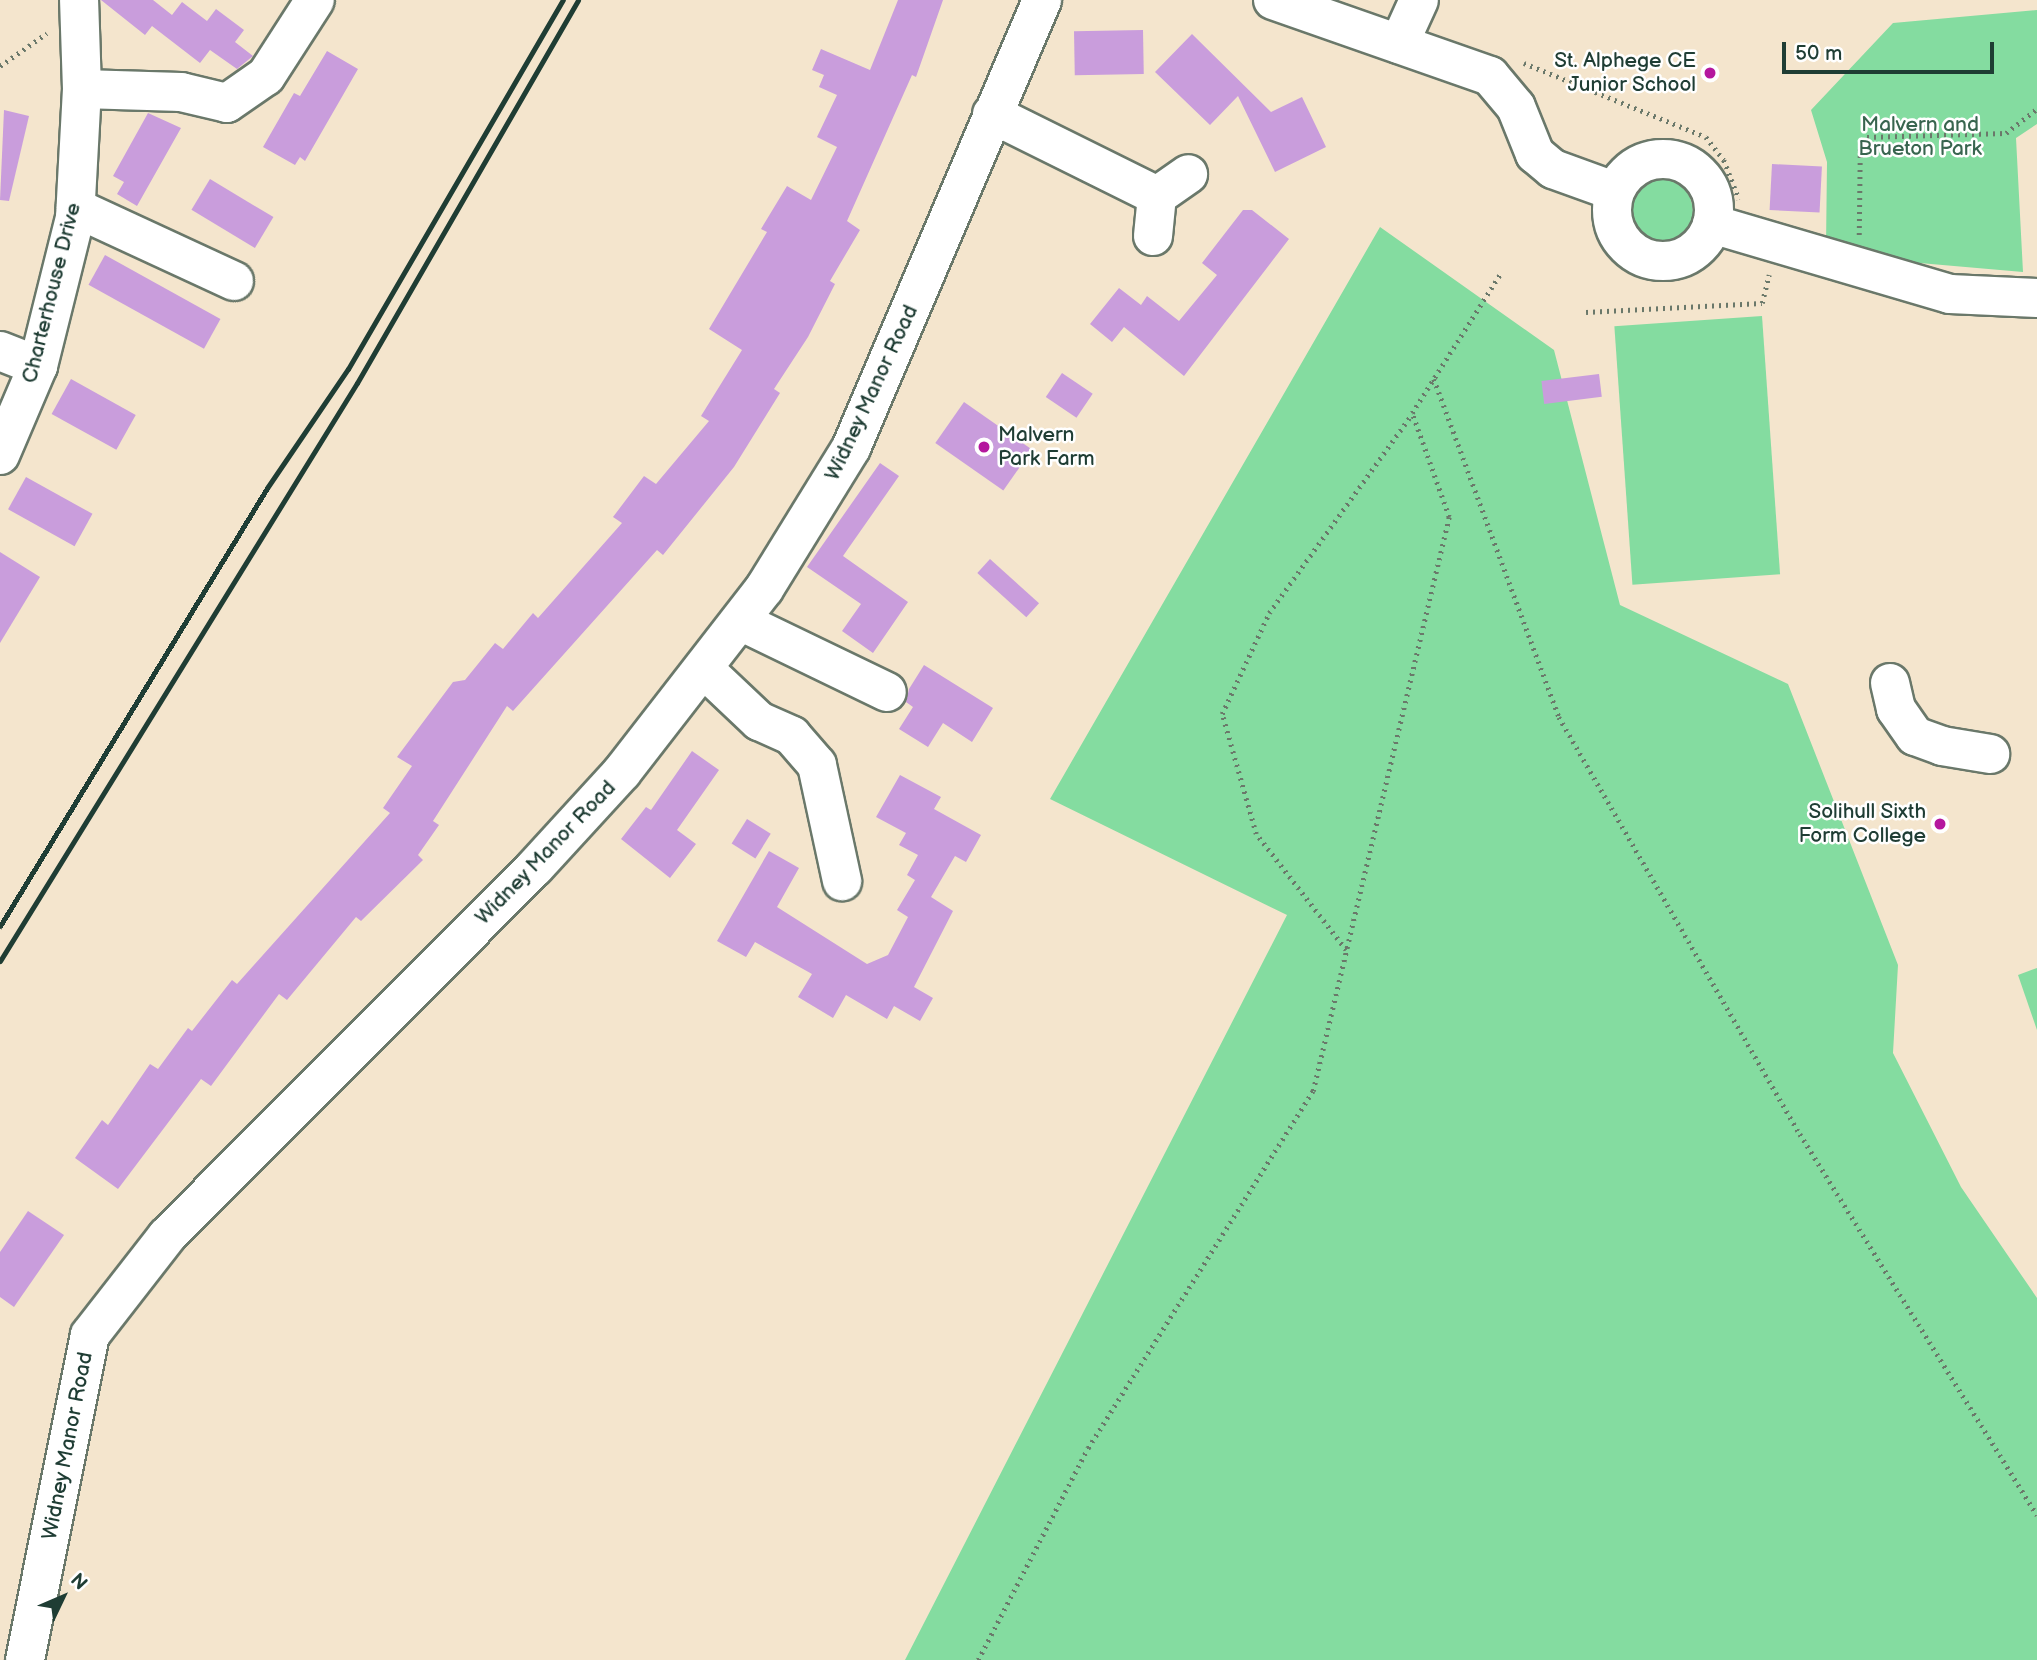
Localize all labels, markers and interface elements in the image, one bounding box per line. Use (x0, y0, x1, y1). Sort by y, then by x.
scale bar (1785, 28, 1997, 72)
text: 50 m (1795, 41, 1842, 66)
place label: St. Alphege CE Junior School (1554, 48, 1696, 98)
marker: St. Alphege CE Junior School (1702, 65, 1718, 81)
park label: Malvern and Brueton Park (1858, 112, 1982, 162)
street label: Charterhouse Drive (17, 200, 87, 386)
street label: Widney Manor Road (820, 301, 924, 485)
place label: Malvern Park Farm (998, 422, 1095, 472)
marker: Malvern Park Farm (976, 439, 992, 455)
street label: Widney Manor Road (470, 775, 622, 931)
place label: Solihull Sixth Form College (1798, 799, 1926, 849)
marker: Solihull Sixth Form College (1932, 816, 1948, 832)
street label: Widney Manor Road (37, 1349, 99, 1543)
north arrow (28, 1562, 98, 1632)
text: N (65, 1569, 92, 1595)

